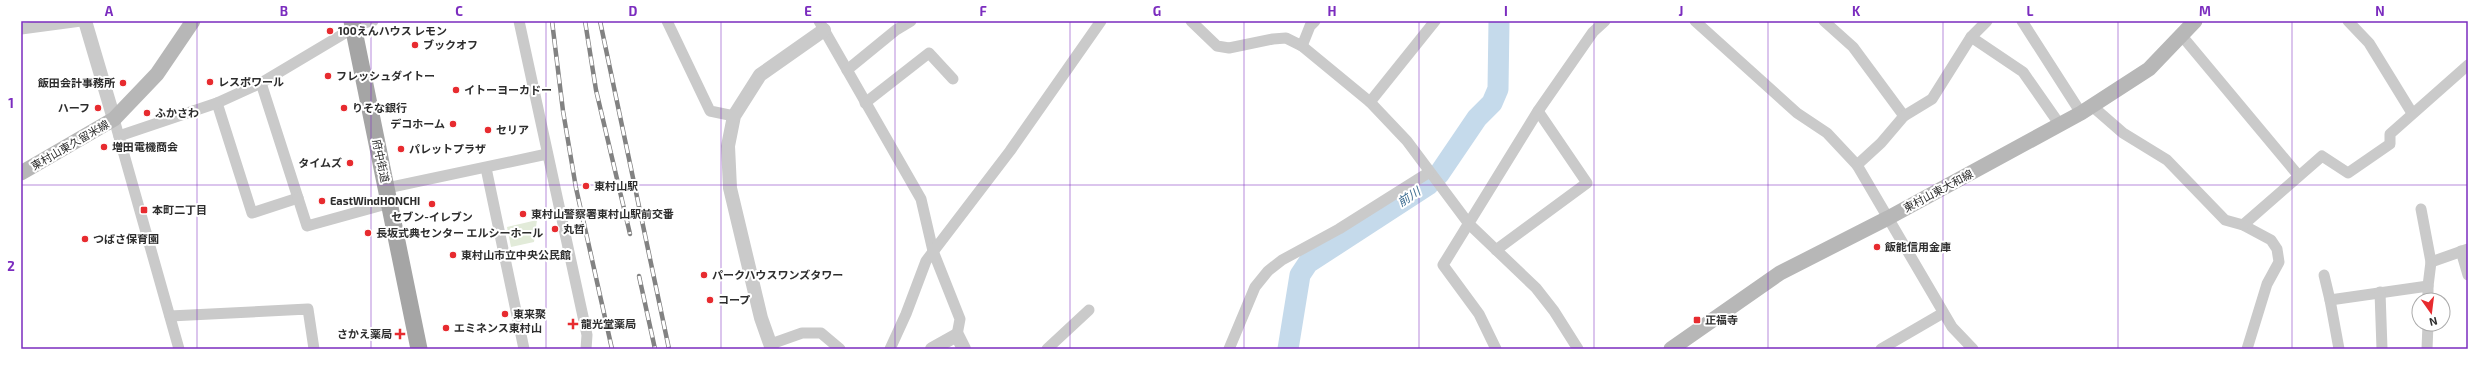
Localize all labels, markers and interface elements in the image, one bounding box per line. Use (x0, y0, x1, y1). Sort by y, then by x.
text: A (105, 3, 114, 19)
text: B (280, 3, 288, 19)
text: C (455, 3, 463, 19)
text: D (629, 3, 638, 19)
text: E (804, 3, 812, 19)
text: F (979, 3, 987, 19)
text: G (1153, 3, 1161, 19)
text: H (1328, 3, 1337, 19)
text: I (1504, 3, 1508, 19)
text: J (1679, 3, 1683, 19)
text: K (1852, 3, 1861, 19)
text: L (2027, 3, 2034, 19)
text: M (2199, 3, 2211, 19)
text: N (2375, 3, 2385, 19)
place label: 100えんハウス レモン (338, 24, 447, 37)
marker: 100えんハウス レモン (325, 26, 335, 36)
place label: ブックオフ (423, 38, 478, 51)
marker: ブックオフ (410, 40, 420, 50)
place label: フレッシュダイトー (336, 69, 435, 82)
marker: フレッシュダイトー (323, 71, 333, 81)
place label: レスポワール (218, 75, 284, 88)
place label: 飯田会計事務所 (37, 76, 115, 89)
marker: レスポワール (205, 77, 215, 87)
marker: 飯田会計事務所 (118, 78, 128, 88)
place label: イトーヨーカドー (464, 83, 552, 96)
marker: イトーヨーカドー (451, 85, 461, 95)
text: 1 (8, 95, 14, 111)
place label: ハーフ (58, 101, 90, 114)
place label: りそな銀行 (352, 101, 407, 114)
marker: ハーフ (93, 103, 103, 113)
marker: りそな銀行 (339, 103, 349, 113)
place label: ふかさわ (155, 106, 199, 119)
marker: ふかさわ (142, 108, 152, 118)
street label: 東村山東久留米線 (28, 117, 111, 172)
place label: デコホーム (390, 117, 445, 130)
marker: デコホーム (448, 119, 458, 129)
place label: セリア (496, 123, 529, 136)
marker: セリア (483, 125, 493, 135)
street label: 府中街道 (371, 138, 392, 184)
place label: 増田電機商会 (112, 140, 178, 153)
marker: 増田電機商会 (99, 142, 109, 152)
place label: パレットプラザ (409, 142, 486, 155)
marker: パレットプラザ (396, 144, 406, 154)
place label: タイムズ (298, 156, 342, 169)
marker: タイムズ (345, 158, 355, 168)
street label: 東村山東大和線 (1901, 167, 1975, 214)
place label: 東村山駅 (594, 179, 638, 192)
marker: 東村山駅 (581, 181, 591, 191)
water label: 前川 (1395, 183, 1424, 209)
place label: EastWindHONCHI (330, 194, 420, 207)
marker: EastWindHONCHI (317, 196, 327, 206)
marker: セブン-イレブン (427, 199, 437, 209)
place label: 本町二丁目 (152, 203, 207, 216)
marker: 本町二丁目 (139, 205, 149, 215)
place label: 東村山警察署東村山駅前交番 (531, 207, 674, 220)
marker: 東村山警察署東村山駅前交番 (518, 209, 528, 219)
place label: セブン-イレブン (391, 210, 473, 223)
place label: 丸哲 (563, 222, 585, 235)
marker: 丸哲 (550, 224, 560, 234)
place label: 長坂式典センター エルシーホール (376, 226, 543, 239)
marker: 長坂式典センター エルシーホール (363, 228, 373, 238)
place label: つばさ保育園 (93, 232, 159, 245)
marker: つばさ保育園 (80, 234, 90, 244)
place label: 飯能信用金庫 (1884, 240, 1951, 253)
marker: 飯能信用金庫 (1872, 242, 1882, 252)
place label: 東村山市立中央公民館 (461, 248, 571, 261)
marker: 東村山市立中央公民館 (448, 250, 458, 260)
text: 2 (7, 258, 15, 274)
place label: パークハウスワンズタワー (712, 268, 843, 281)
marker: パークハウスワンズタワー (699, 270, 709, 280)
north arrow (2411, 292, 2451, 332)
place label: コープ (718, 293, 750, 306)
marker: コープ (705, 295, 715, 305)
place label: 東来聚 (513, 307, 546, 320)
marker: 東来聚 (500, 309, 510, 319)
place label: 正福寺 (1705, 313, 1738, 326)
marker: 正福寺 (1692, 315, 1702, 325)
text: N (2428, 315, 2439, 329)
place label: 龍光堂薬局 (581, 317, 636, 330)
marker: 龍光堂薬局 (568, 319, 578, 329)
place label: エミネンス東村山 (454, 321, 542, 334)
marker: エミネンス東村山 (441, 323, 451, 333)
place label: さかえ薬局 (337, 327, 392, 340)
marker: さかえ薬局 (395, 329, 405, 339)

